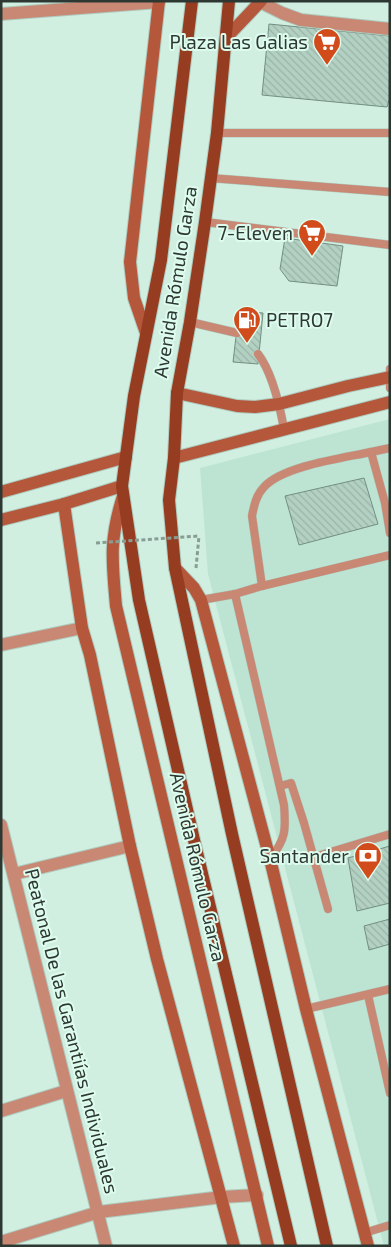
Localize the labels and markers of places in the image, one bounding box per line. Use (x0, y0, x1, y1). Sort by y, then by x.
supermarket icon: Plaza Las Galias (312, 27, 342, 66)
place label: Plaza Las Galias (169, 30, 308, 53)
supermarket icon: 7-Eleven (297, 218, 327, 257)
place label: 7-Eleven (218, 221, 293, 244)
fuel station icon: PETRO7 (232, 305, 262, 344)
place label: PETRO7 (266, 308, 333, 331)
bank icon: Santander (353, 841, 383, 880)
place label: Santander (259, 844, 349, 867)

